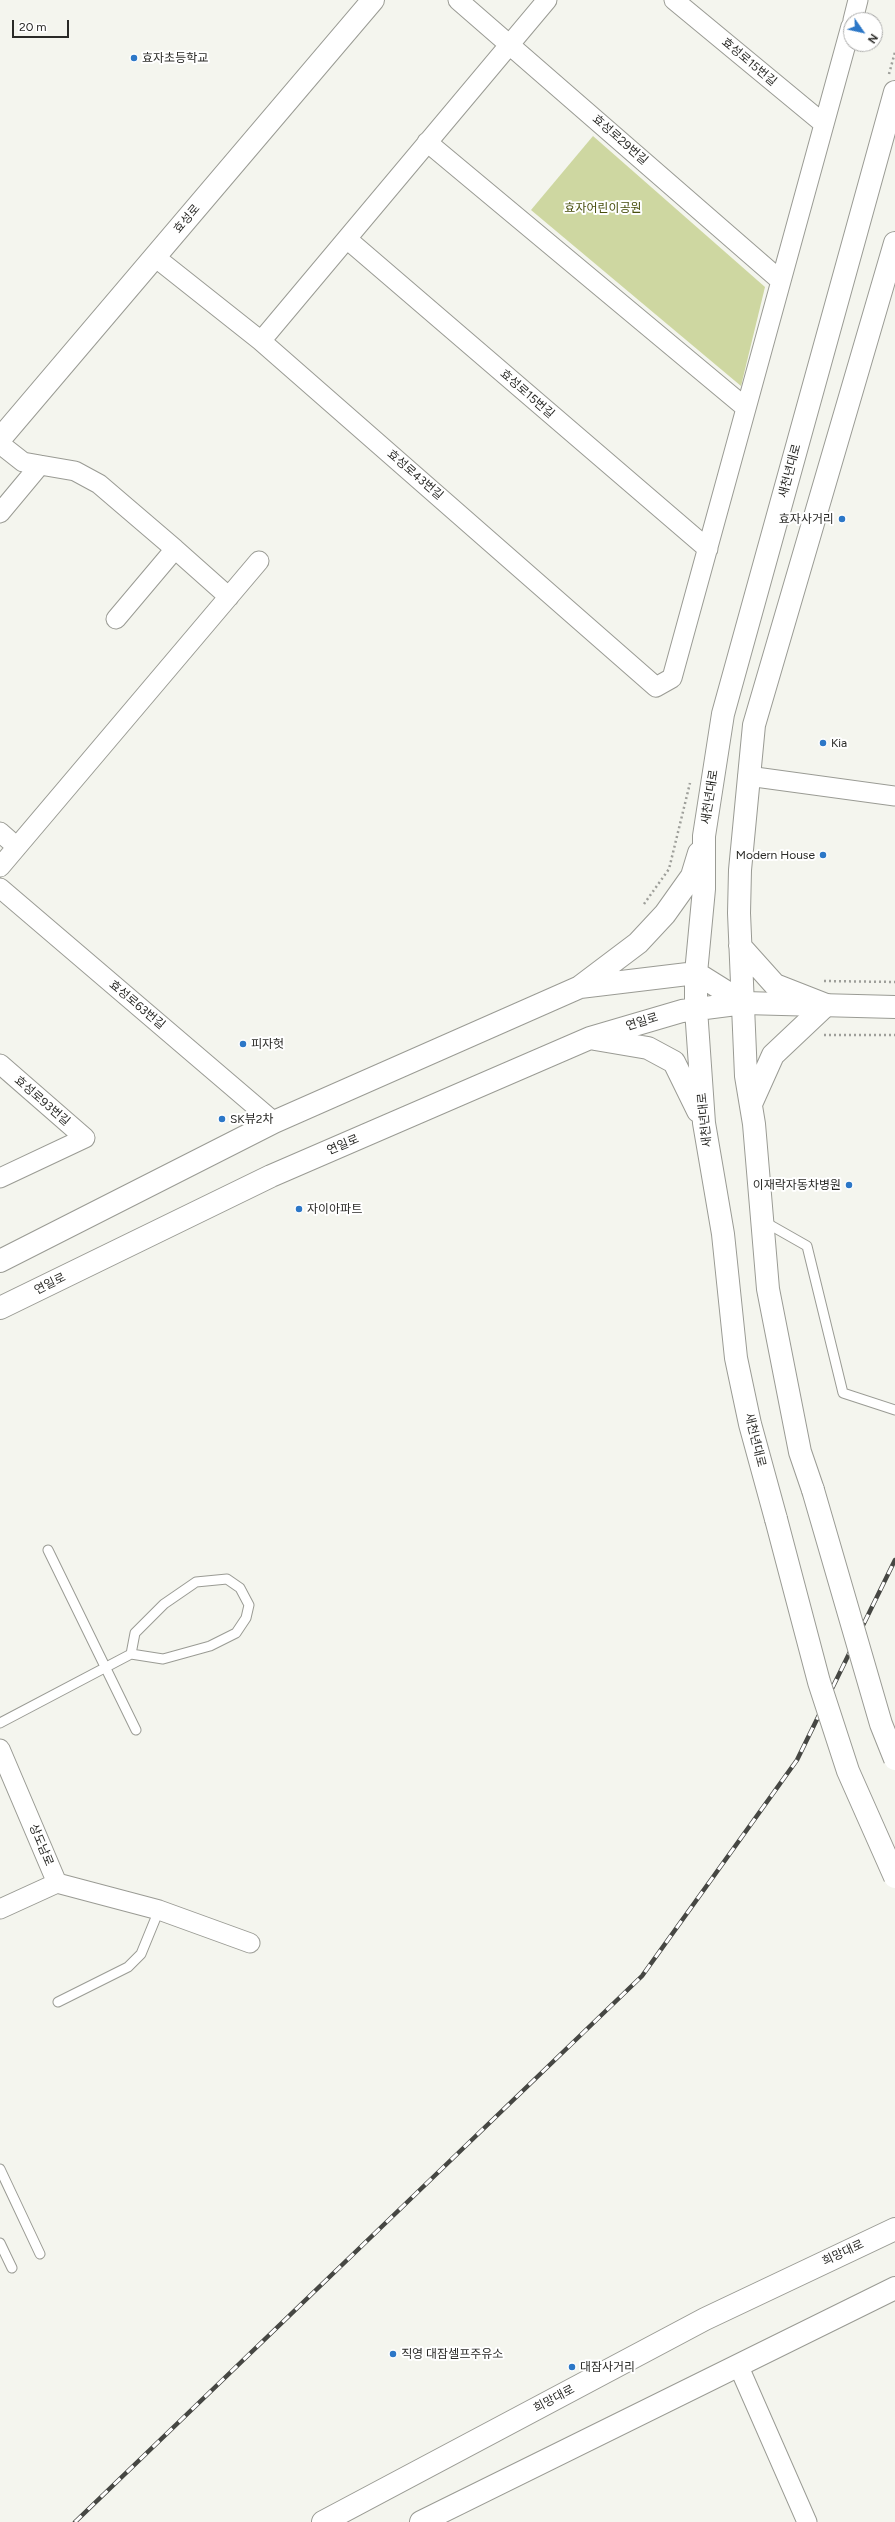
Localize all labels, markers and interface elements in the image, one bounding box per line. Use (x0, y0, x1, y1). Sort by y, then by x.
scale bar (14, 12, 71, 38)
north arrow (843, 12, 883, 52)
text: 20 m (19, 20, 47, 34)
text: N (865, 31, 880, 46)
street label: 효성로15번길 (719, 35, 779, 89)
place label: 효자초등학교 (142, 51, 208, 65)
marker: 효자초등학교 (129, 53, 139, 63)
street label: 효성로29번길 (589, 112, 651, 168)
park label: 효자어린이공원 (564, 201, 642, 215)
street label: 효성로 (171, 202, 203, 236)
street label: 효성로15번길 (497, 367, 557, 421)
street label: 새천년대로 (776, 442, 804, 500)
street label: 효성로43번길 (384, 447, 446, 503)
place label: 효자사거리 (779, 512, 834, 526)
marker: 효자사거리 (837, 514, 847, 524)
place label: Kia (831, 736, 847, 750)
marker: Kia (818, 738, 828, 748)
street label: 새천년대로 (699, 769, 721, 825)
place label: Modern House (736, 848, 815, 862)
marker: Modern House (818, 850, 828, 860)
street label: 효성로63번길 (106, 977, 168, 1033)
street label: 연일로 (624, 1010, 660, 1034)
place label: 피자헛 (251, 1037, 284, 1051)
marker: 피자헛 (238, 1039, 248, 1049)
street label: 효성로93번길 (11, 1073, 73, 1129)
street label: 새천년대로 (695, 1092, 715, 1148)
place label: SK뷰2차 (230, 1112, 273, 1126)
marker: SK뷰2차 (217, 1114, 227, 1124)
street label: 연일로 (325, 1132, 361, 1158)
place label: 이재락자동차병원 (753, 1178, 841, 1192)
marker: 이재락자동차병원 (844, 1180, 854, 1190)
place label: 자이아파트 (307, 1202, 362, 1216)
marker: 자이아파트 (294, 1204, 304, 1214)
street label: 연일로 (32, 1270, 68, 1298)
street label: 새천년대로 (741, 1411, 769, 1469)
street label: 상도남로 (26, 1822, 56, 1868)
street label: 희망대로 (820, 2237, 866, 2269)
place label: 직영 대잠셀프주유소 (401, 2347, 503, 2361)
marker: 직영 대잠셀프주유소 (388, 2349, 398, 2359)
place label: 대잠사거리 (580, 2360, 635, 2374)
marker: 대잠사거리 (567, 2362, 577, 2372)
street label: 희망대로 (531, 2382, 577, 2416)

